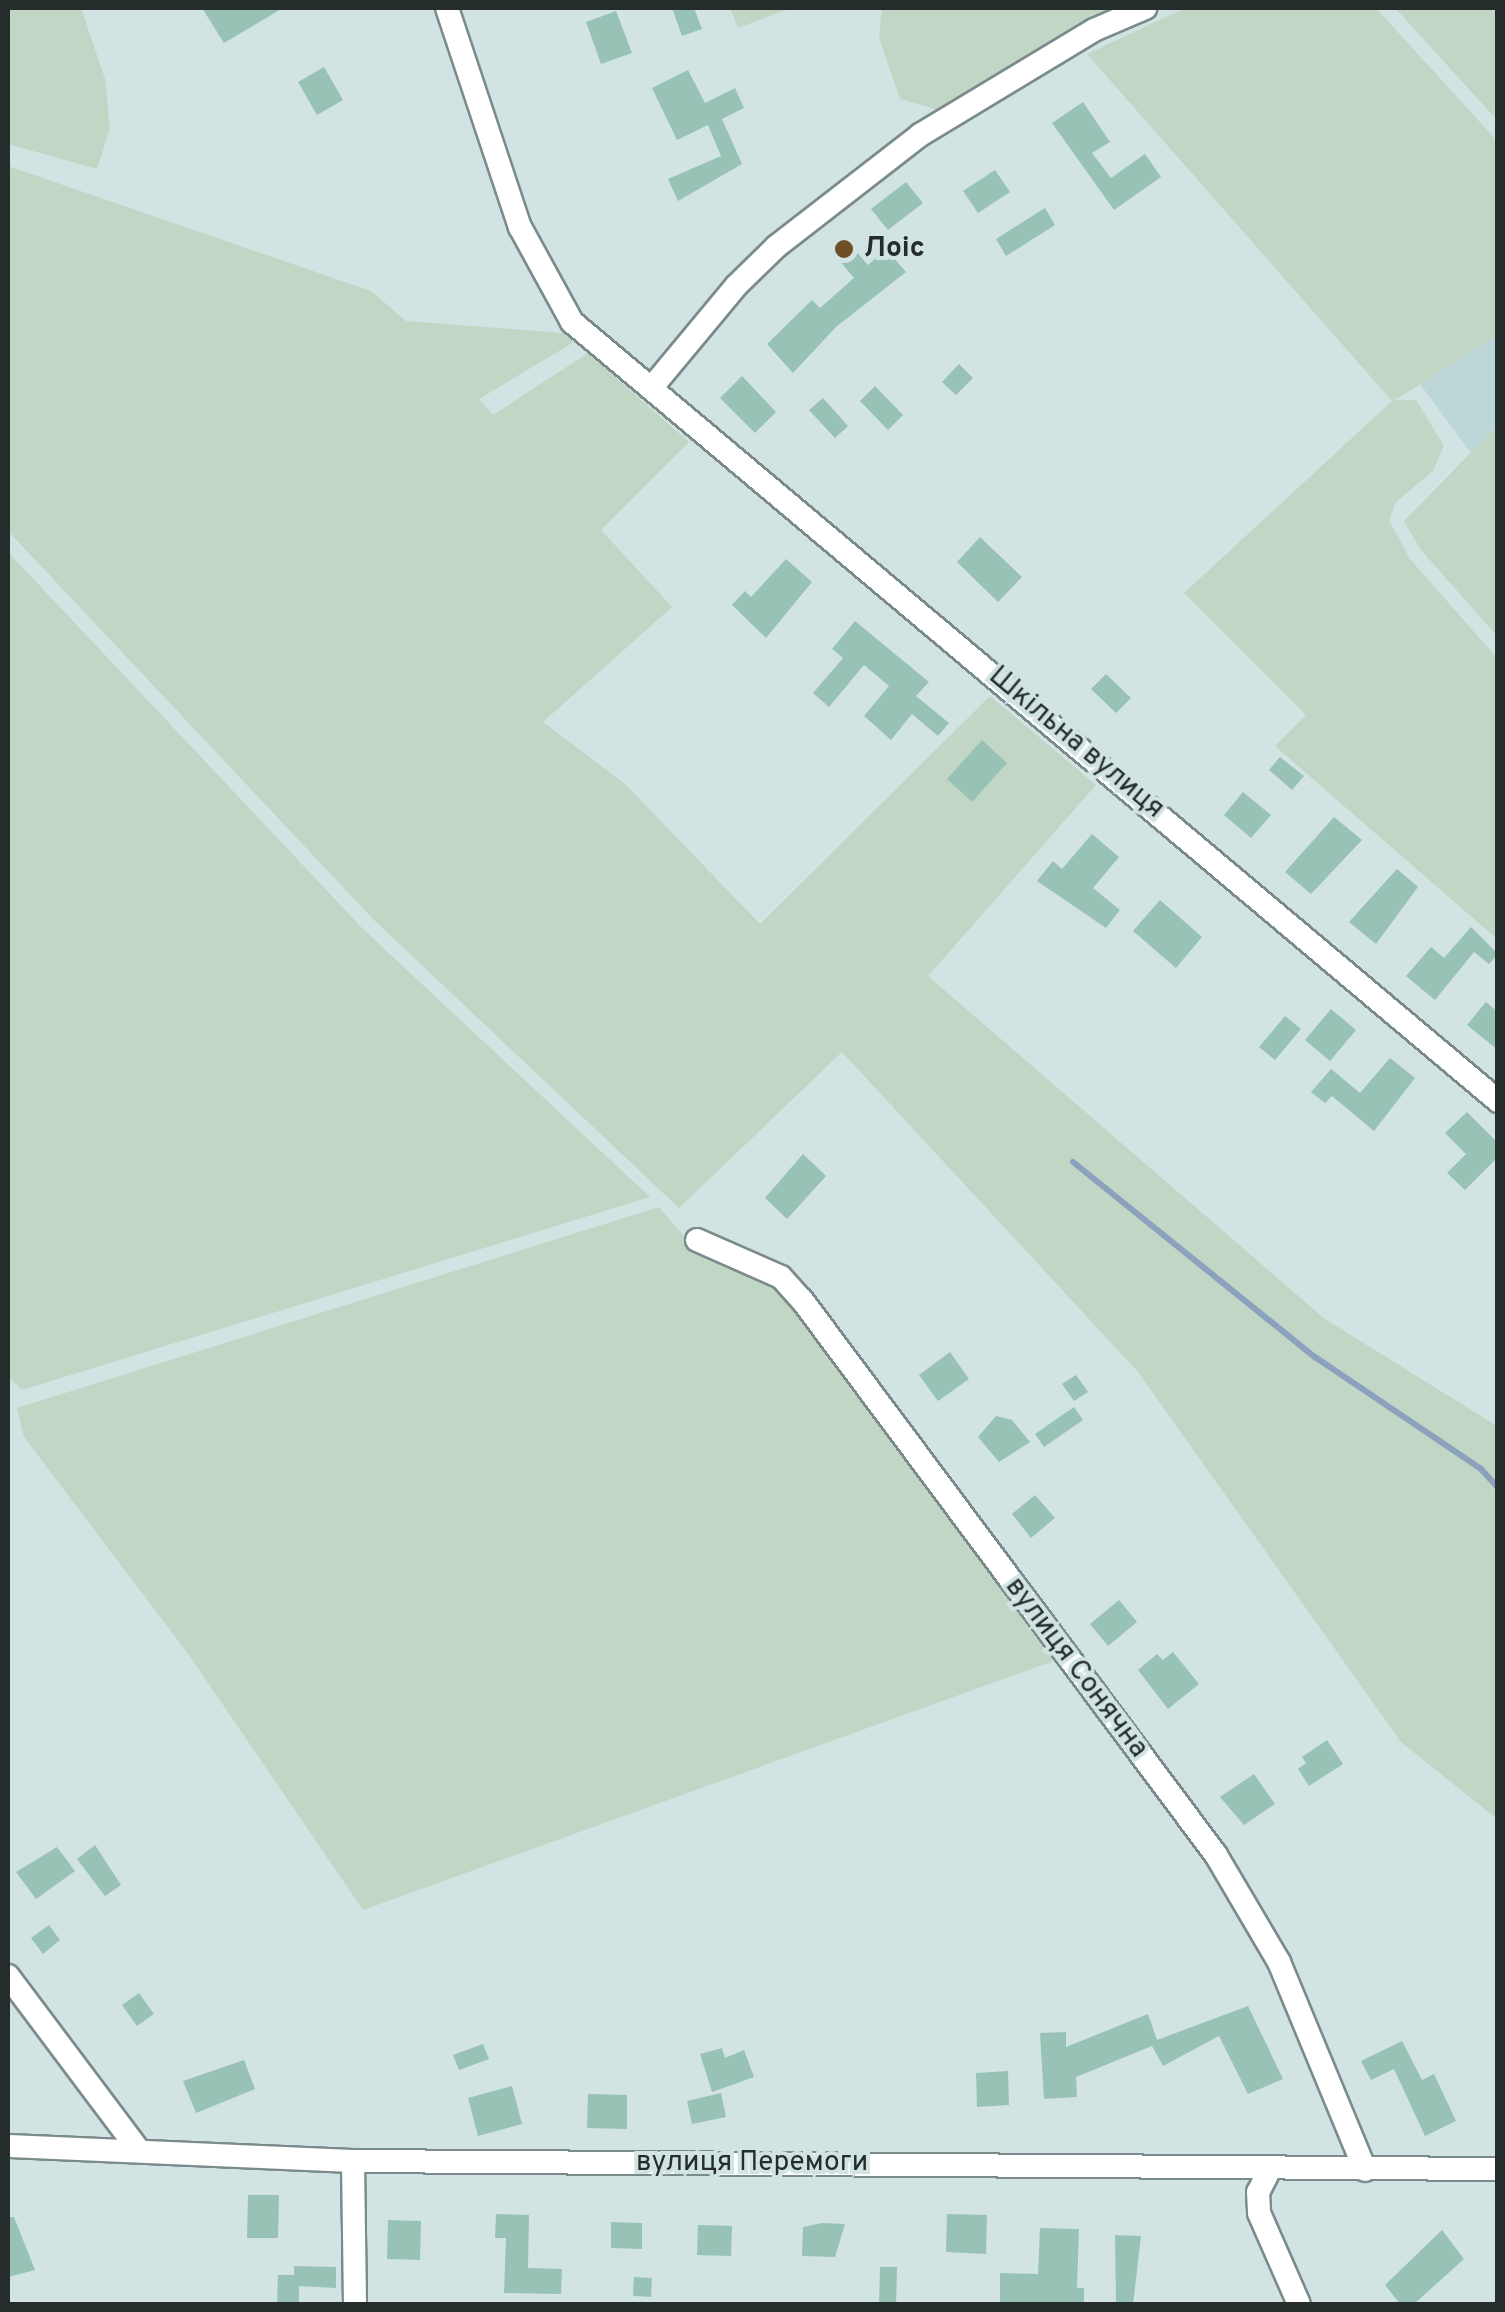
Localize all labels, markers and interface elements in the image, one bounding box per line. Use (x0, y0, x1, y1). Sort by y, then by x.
place label: Лоіс (864, 232, 925, 266)
marker: Лоіс (833, 238, 855, 260)
street label: Шкільна вулиця (981, 660, 1171, 826)
street label: вулиця Сонячна (997, 1571, 1155, 1765)
street label: вулиця Перемоги (636, 2146, 868, 2180)

